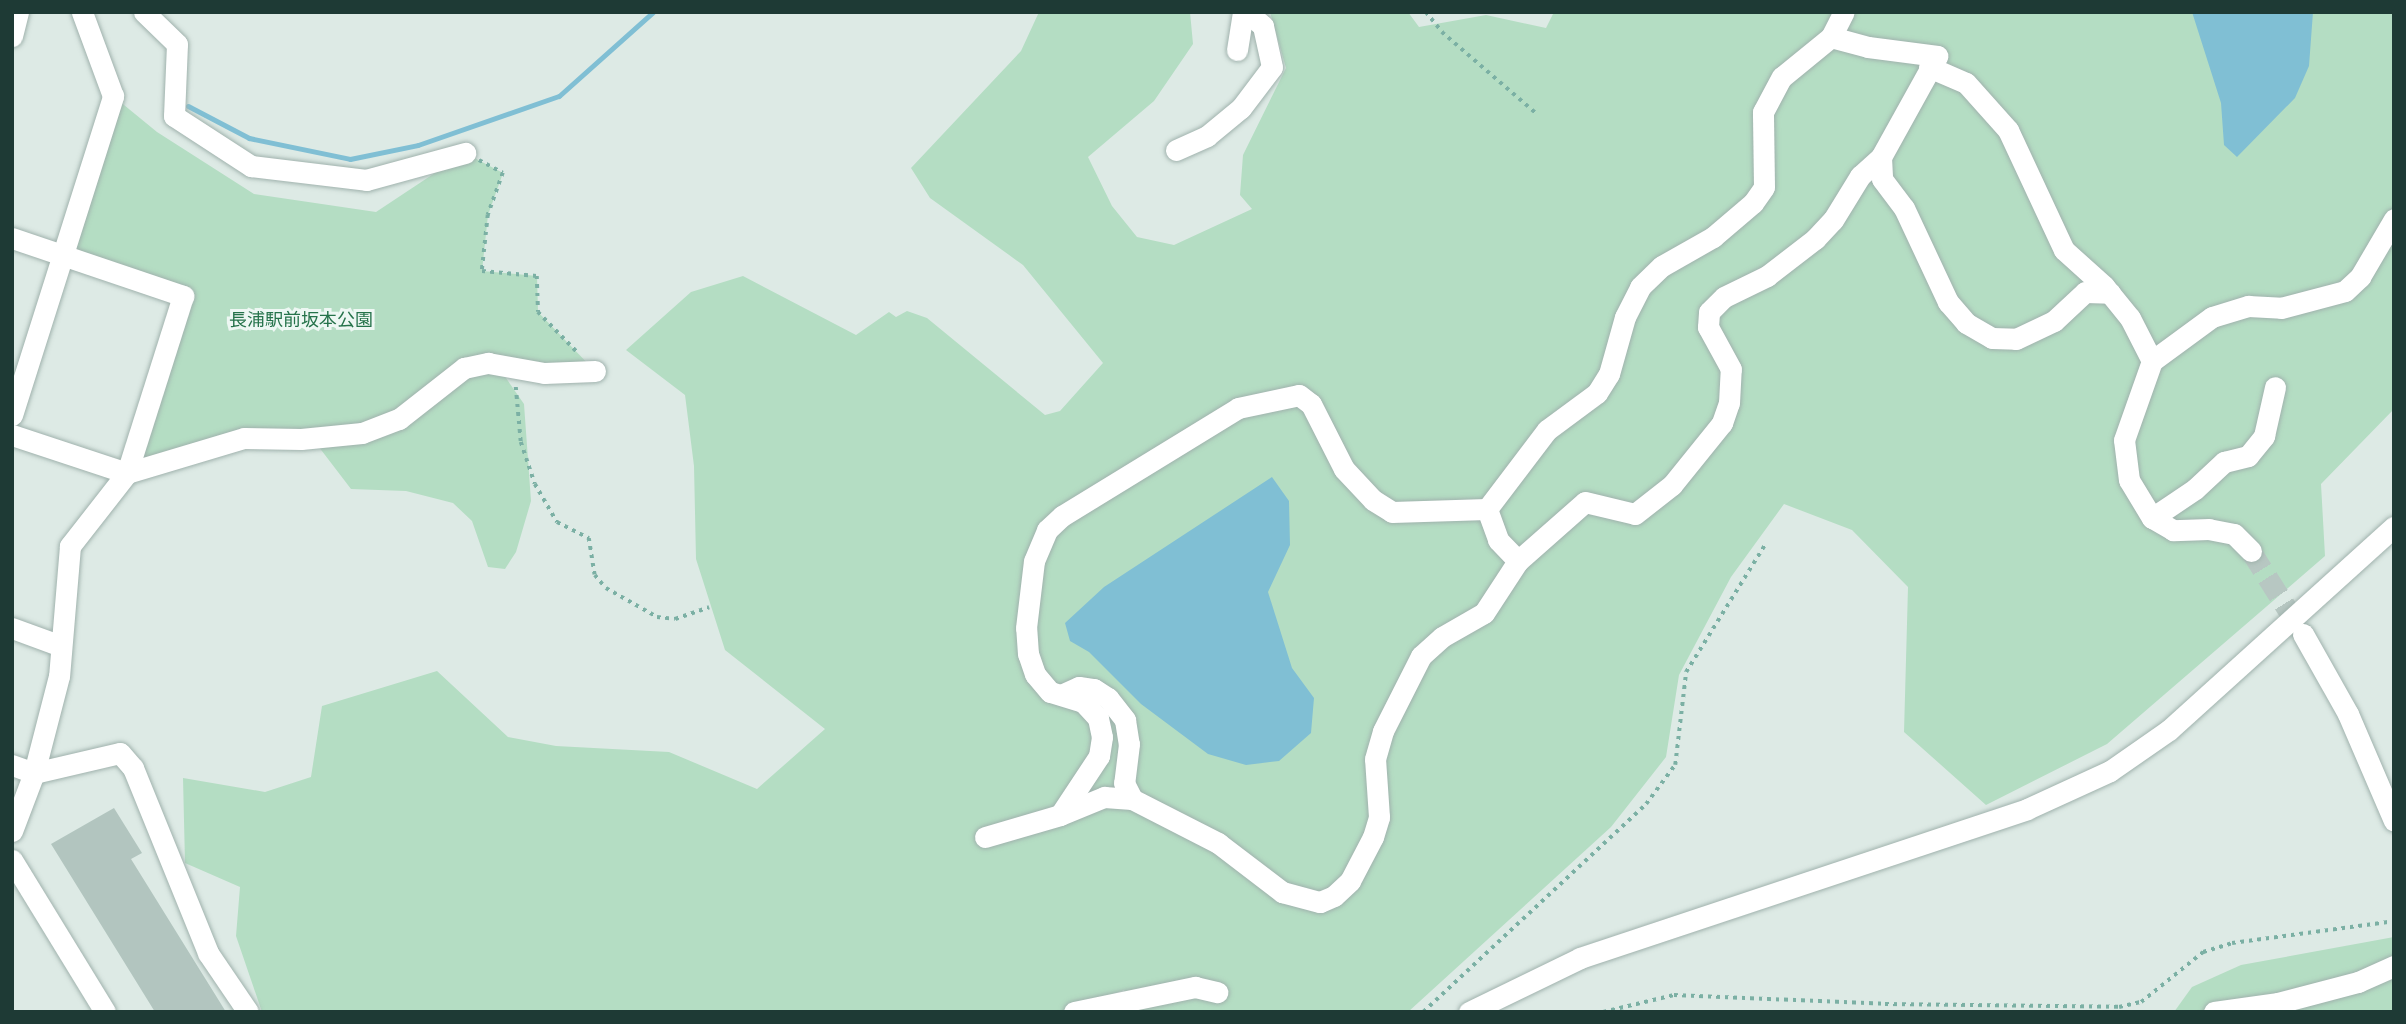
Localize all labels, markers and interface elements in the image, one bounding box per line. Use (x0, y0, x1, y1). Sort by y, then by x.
park label: 長浦駅前坂本公園 (229, 309, 373, 331)

